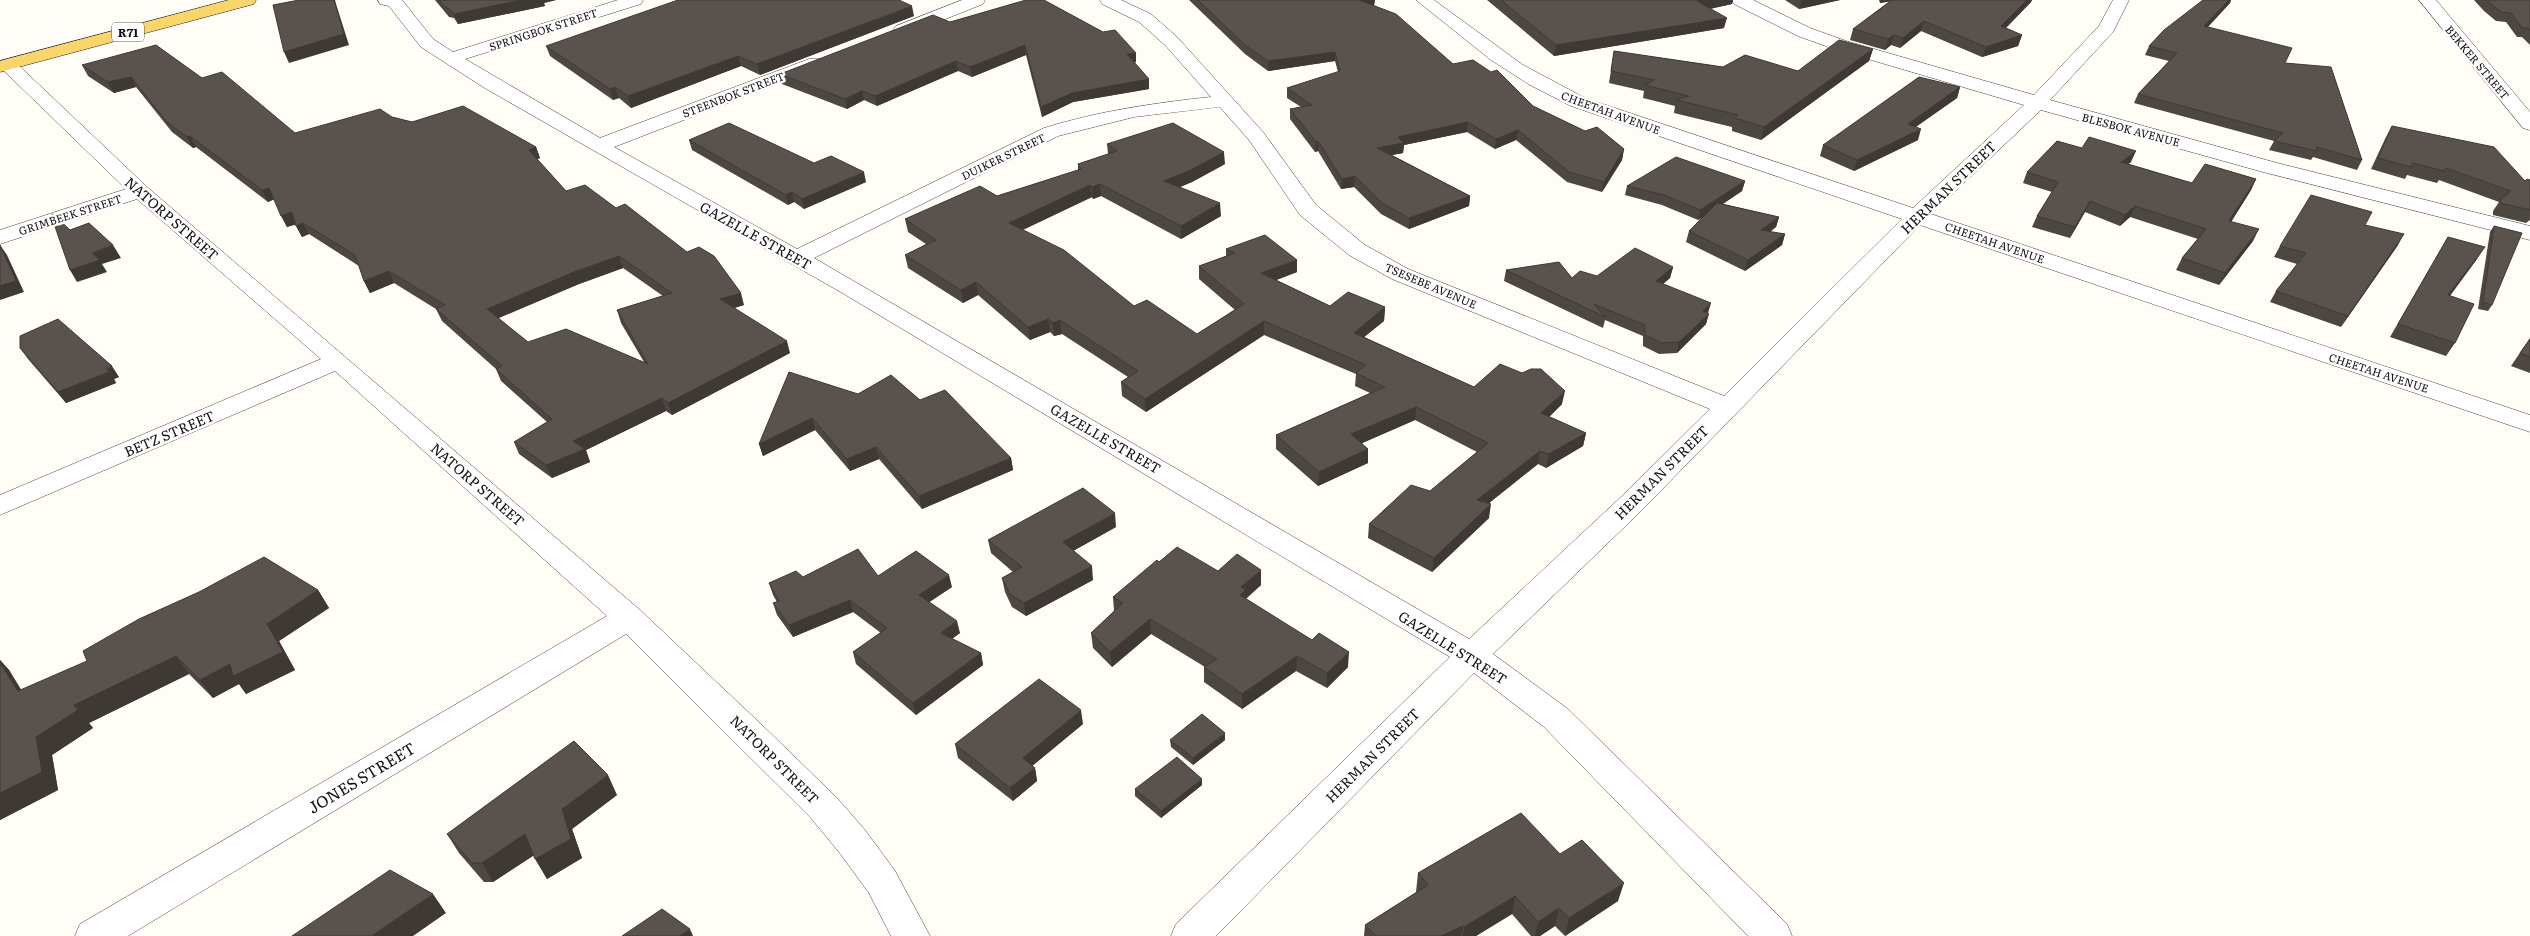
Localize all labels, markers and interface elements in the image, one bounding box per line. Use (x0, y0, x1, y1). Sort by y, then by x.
street label: SPRINGBOK STREET (487, 4, 599, 54)
road number: R71 (112, 22, 144, 42)
street label: BEKKER STREET (2442, 22, 2514, 102)
street label: STEENBOK STREET (680, 67, 786, 121)
street label: CHEETAH AVENUE (1559, 87, 1663, 137)
street label: BLESBOK AVENUE (2080, 108, 2182, 150)
street label: DUIKER STREET (958, 129, 1048, 183)
street label: HERMAN STREET (1896, 136, 2000, 238)
street label: NATORP STREET (121, 172, 223, 264)
street label: GRIMBEEK STREET (16, 190, 124, 238)
street label: GAZELLE STREET (697, 196, 815, 274)
street label: CHEETAH AVENUE (1943, 217, 2047, 267)
street label: TSESEBE AVENUE (1382, 258, 1480, 312)
street label: CHEETAH AVENUE (2327, 348, 2431, 396)
street label: GAZELLE STREET (1047, 398, 1165, 478)
street label: BETZ STREET (121, 405, 217, 461)
street label: HERMAN STREET (1609, 420, 1713, 524)
street label: NATORP STREET (427, 438, 529, 530)
street label: GAZELLE STREET (1395, 605, 1511, 689)
street label: HERMAN STREET (1320, 703, 1424, 807)
street label: NATORP STREET (726, 710, 824, 808)
street label: JONES STREET (303, 735, 420, 819)

